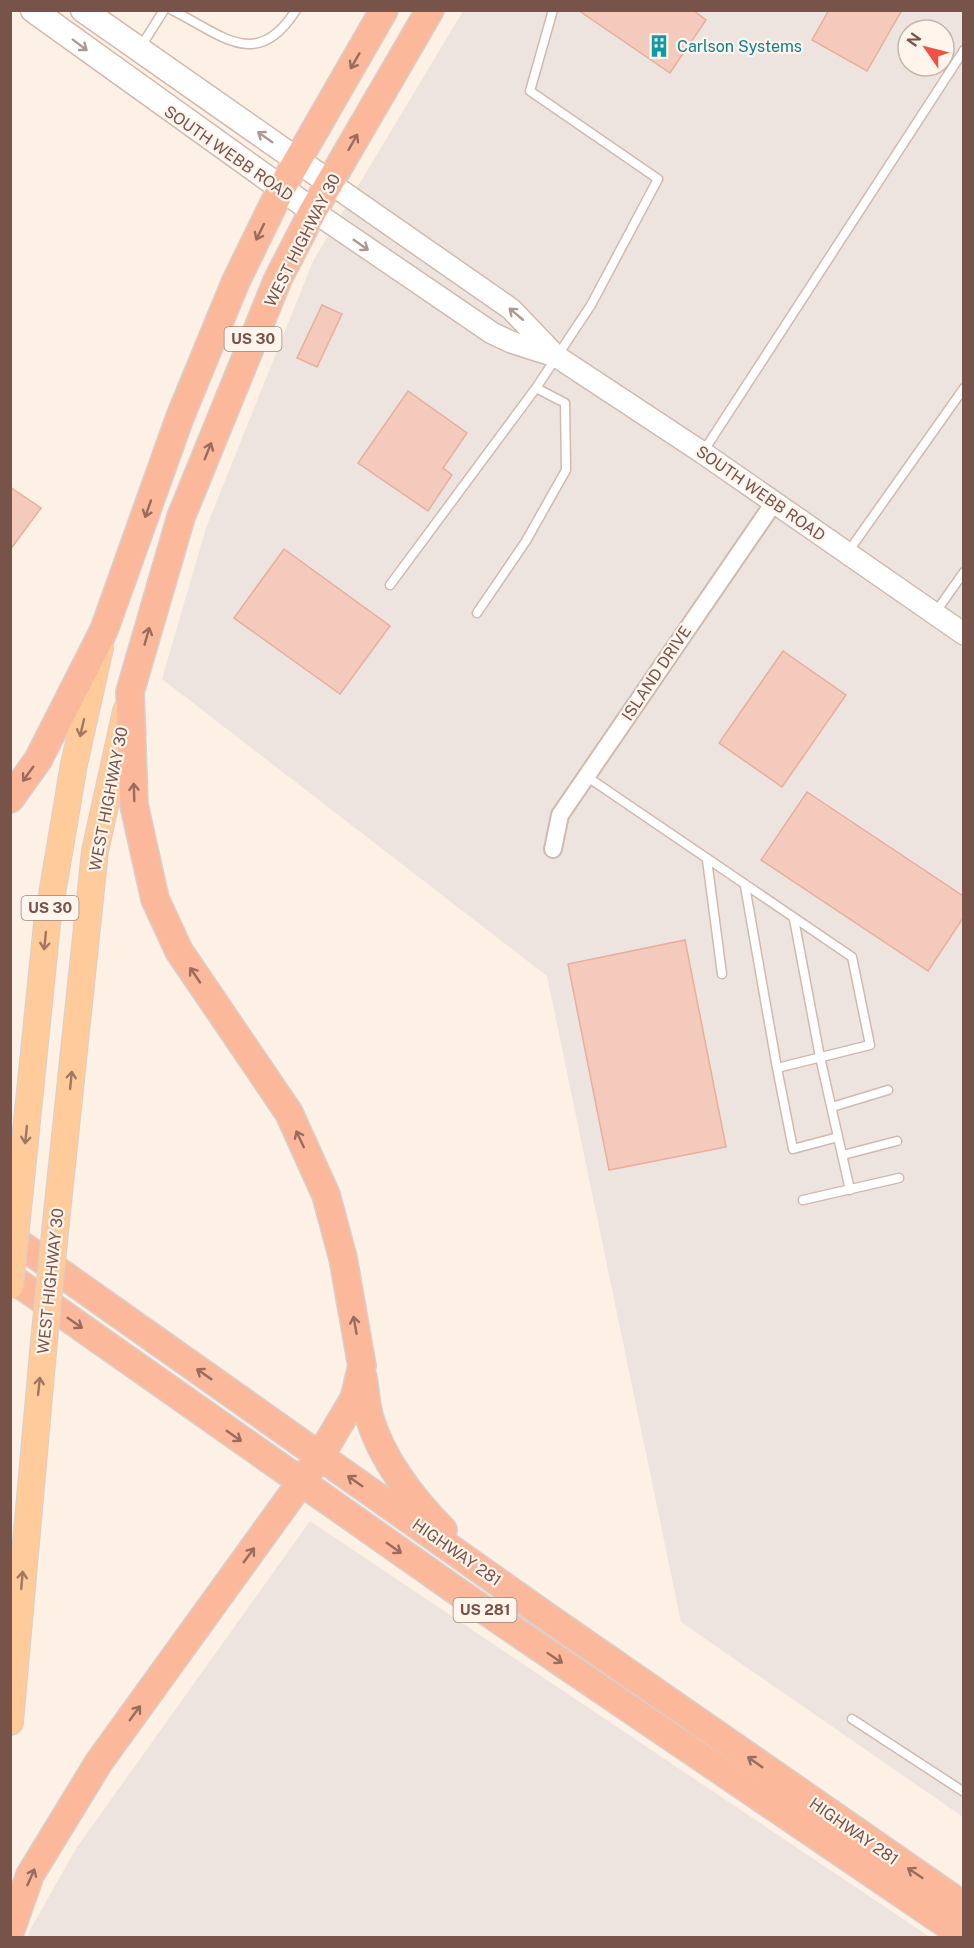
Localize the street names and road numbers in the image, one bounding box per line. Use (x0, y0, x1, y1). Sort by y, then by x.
street label: SOUTH WEBB ROAD (160, 102, 297, 205)
street label: WEST HIGHWAY 30 (261, 170, 344, 310)
road number: US 30 (224, 327, 282, 351)
street label: SOUTH WEBB ROAD (692, 442, 829, 545)
street label: ISLAND DRIVE (618, 622, 695, 724)
street label: WEST HIGHWAY 30 (85, 725, 132, 873)
road number: US 30 (22, 896, 78, 920)
street label: WEST HIGHWAY 30 (33, 1207, 68, 1355)
street label: HIGHWAY 281 (409, 1515, 505, 1590)
road number: US 281 (454, 1598, 516, 1622)
street label: HIGHWAY 281 (806, 1794, 902, 1869)

